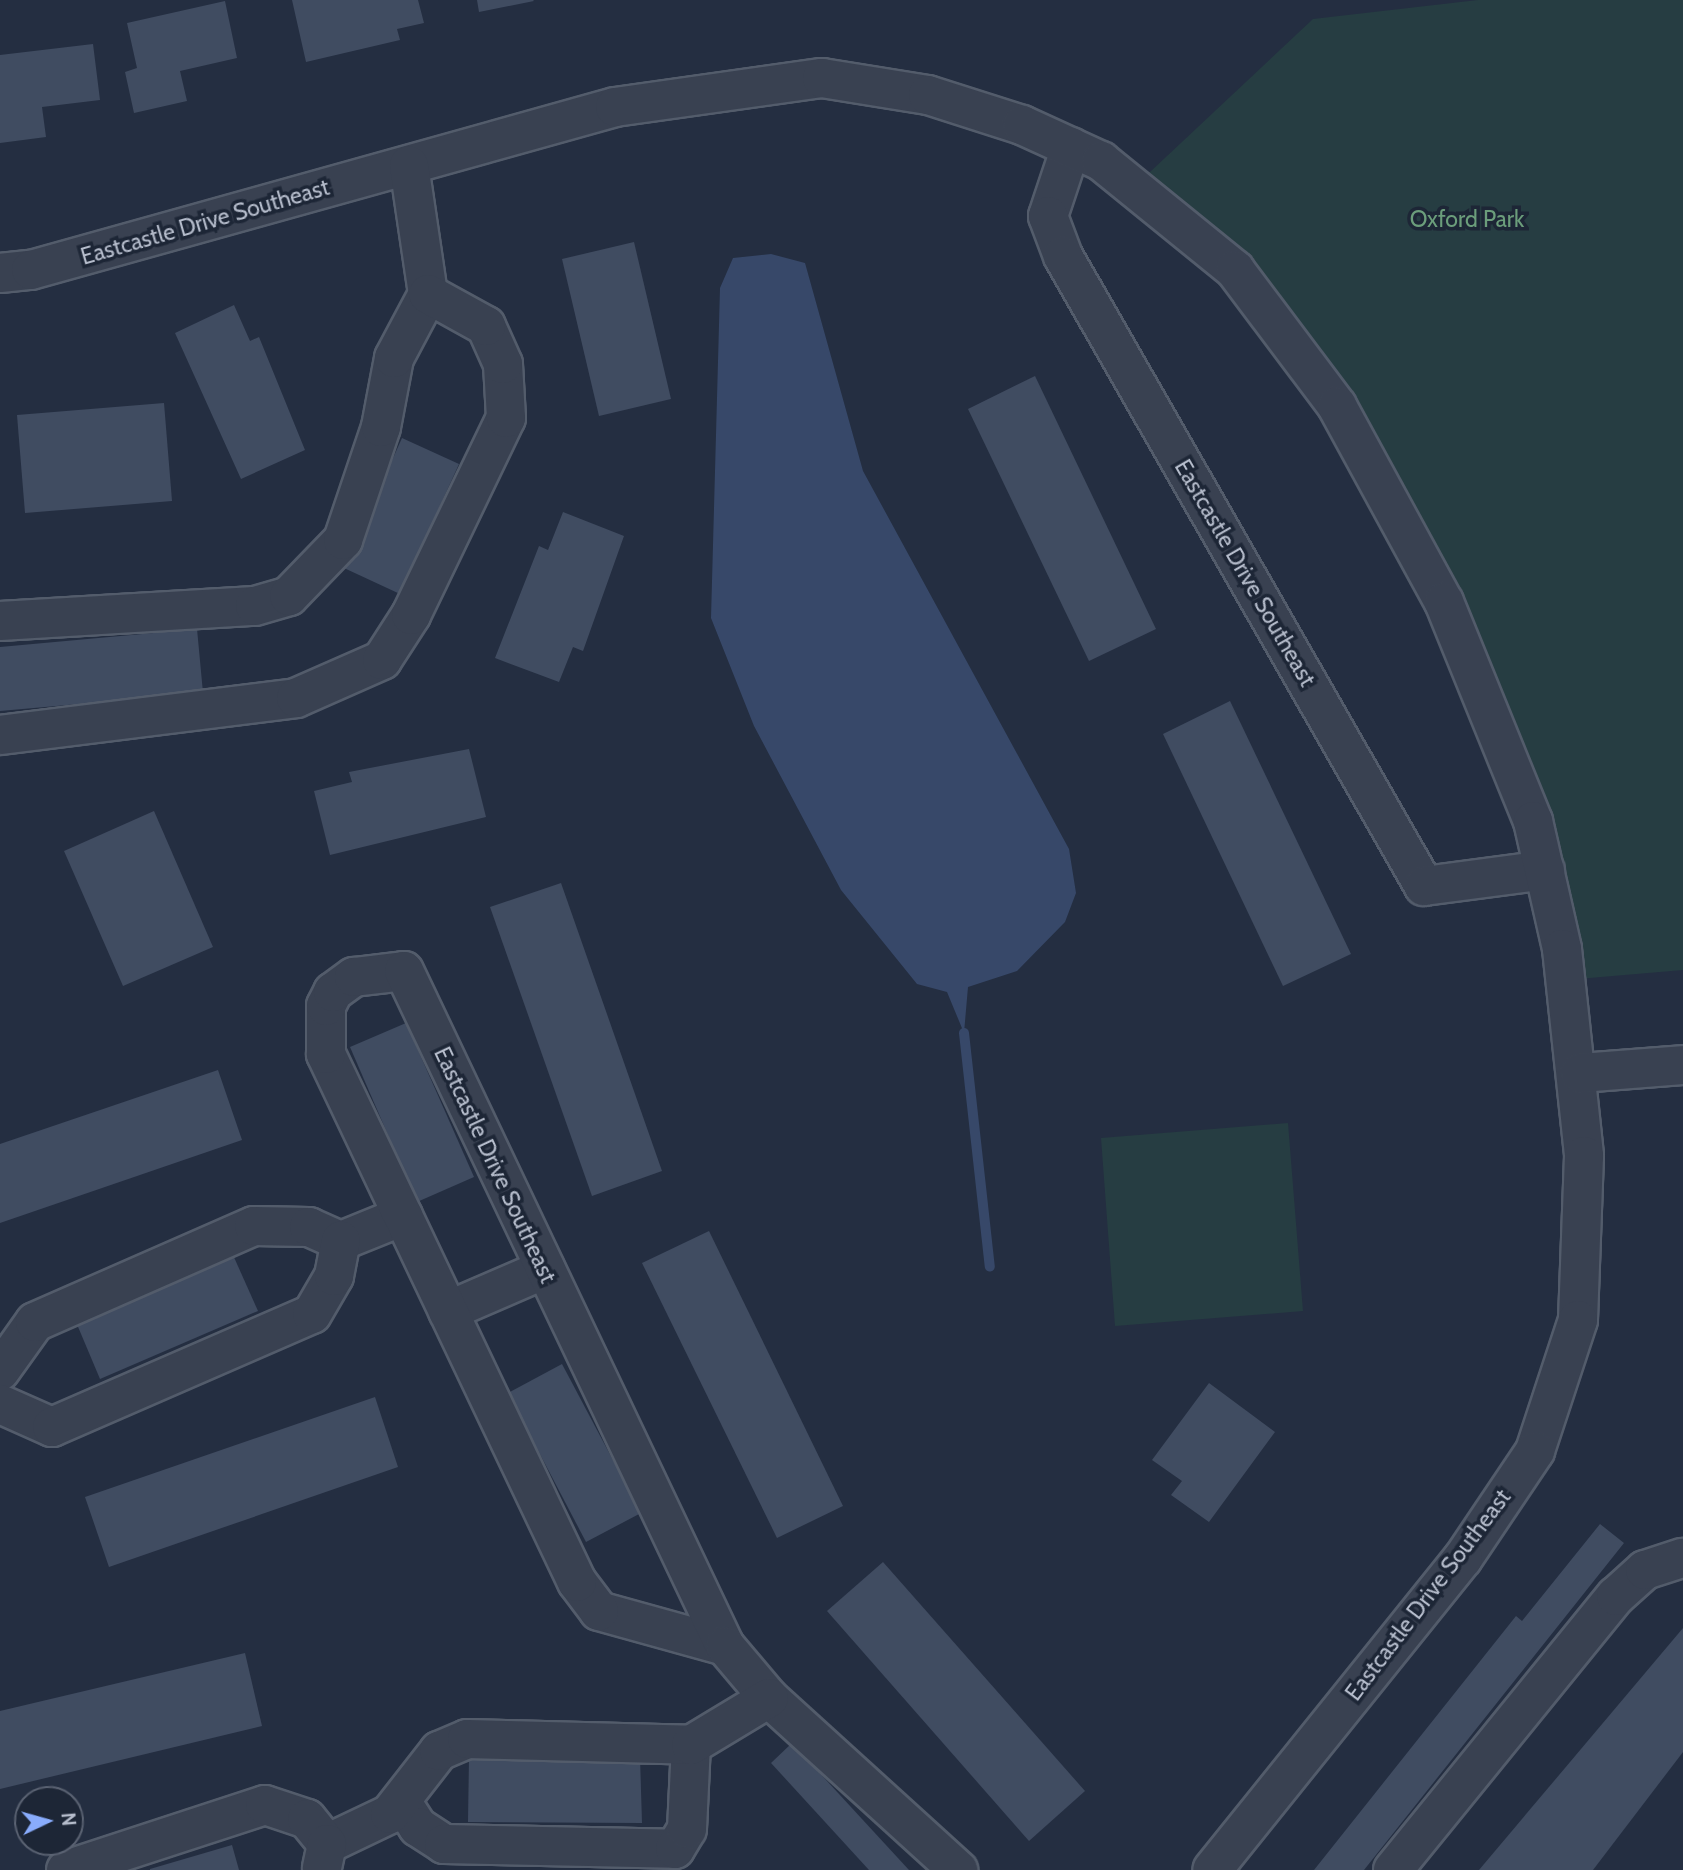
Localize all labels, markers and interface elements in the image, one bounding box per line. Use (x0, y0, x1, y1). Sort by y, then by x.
street label: Eastcastle Drive Southeast (78, 173, 332, 271)
park label: Oxford Park (1410, 205, 1524, 233)
street label: Eastcastle Drive Southeast (1169, 455, 1321, 691)
street label: Eastcastle Drive Southeast (428, 1043, 562, 1287)
street label: Eastcastle Drive Southeast (1340, 1484, 1516, 1706)
north arrow (14, 1786, 84, 1856)
text: N (56, 1812, 80, 1827)

